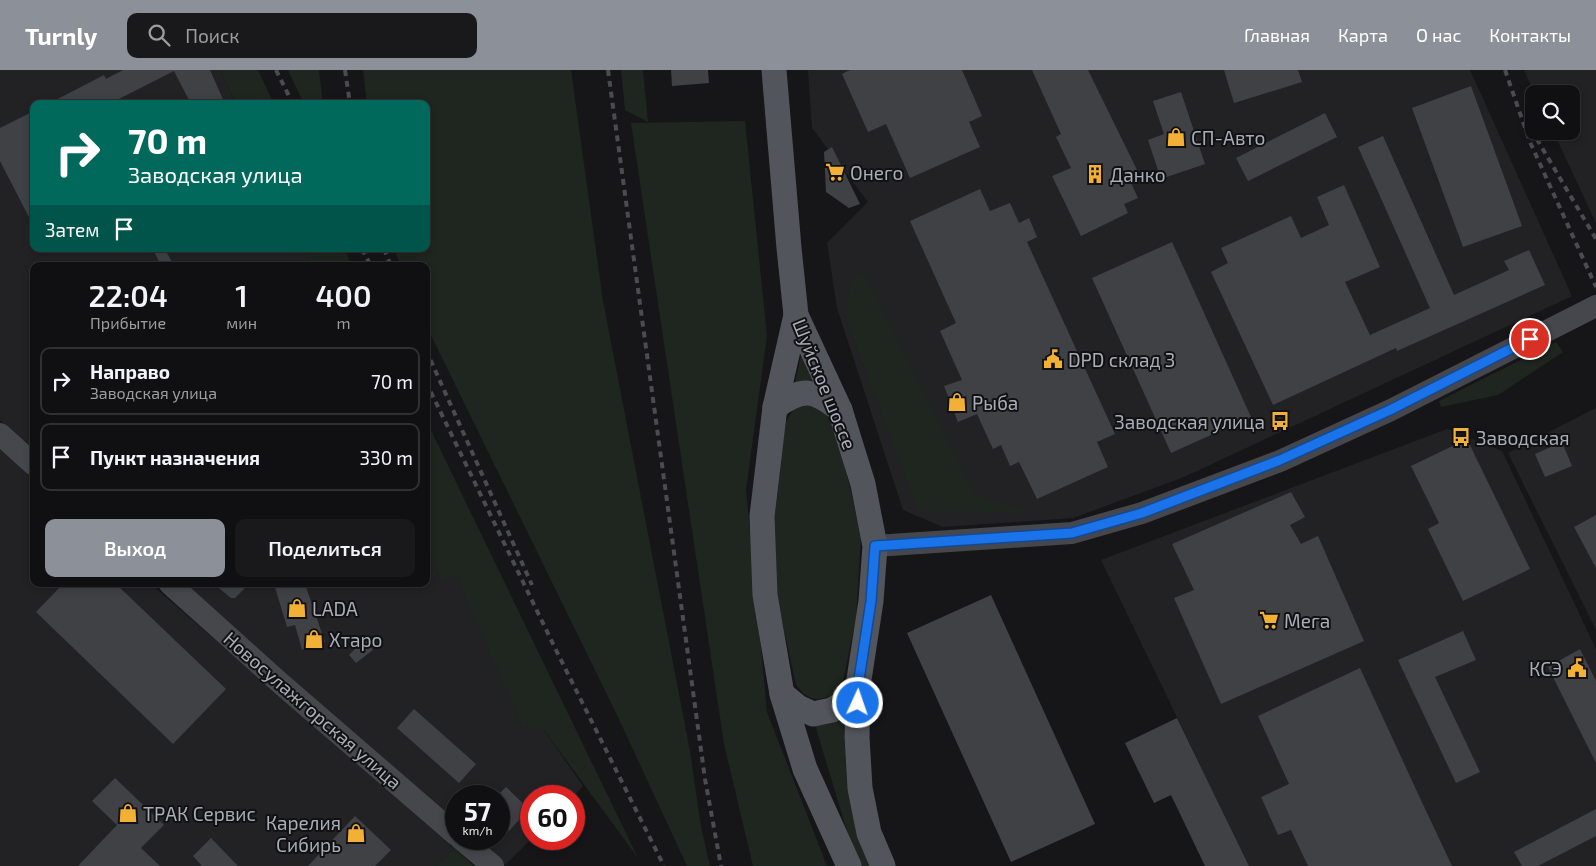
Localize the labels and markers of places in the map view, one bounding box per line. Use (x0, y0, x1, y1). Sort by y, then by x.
shop icon: СП-Авто (1165, 126, 1187, 148)
place label: СП-Авто (1191, 126, 1265, 149)
supermarket icon: Онего (824, 161, 846, 183)
place label: Онего (850, 161, 903, 184)
building icon: Данко (1084, 163, 1106, 185)
place label: Данко (1110, 163, 1166, 186)
pin (1509, 318, 1551, 360)
public building icon: DPD склад 3 (1042, 348, 1064, 370)
place label: DPD склад 3 (1068, 348, 1175, 371)
shop icon: Рыба (946, 391, 968, 413)
place label: Рыба (972, 391, 1018, 414)
place label: Заводская улица (1114, 410, 1265, 434)
bus stop icon: Заводская улица (1269, 410, 1291, 432)
bus stop icon: Заводская (1450, 426, 1472, 448)
place label: Заводская (1476, 426, 1569, 449)
shop icon: LADA (286, 597, 308, 619)
place label: LADA (312, 597, 358, 620)
supermarket icon: Мега (1258, 609, 1280, 631)
place label: Мега (1284, 609, 1330, 632)
shop icon: Хтаро (303, 628, 325, 650)
place label: Хтаро (329, 628, 382, 651)
place label: КСЭ (1529, 657, 1562, 680)
public building icon: КСЭ (1566, 657, 1588, 679)
shop icon: ТРАК Сервис (117, 802, 139, 824)
place label: ТРАК Сервис (143, 802, 256, 825)
place label: Карелия Сибирь (266, 811, 341, 856)
shop icon: Карелия Сибирь (345, 822, 367, 844)

